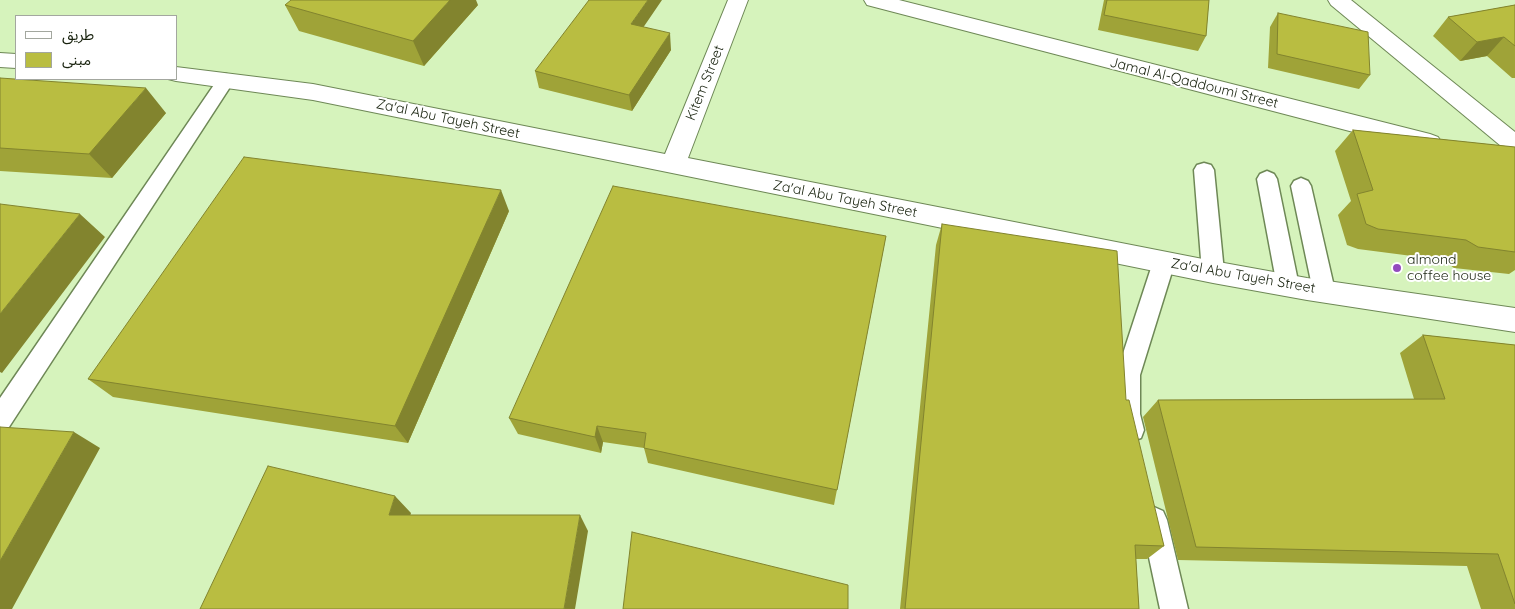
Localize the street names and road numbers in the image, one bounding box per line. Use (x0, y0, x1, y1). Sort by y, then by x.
street label: Kitem Street (682, 43, 728, 123)
street label: Jamal Al-Qaddoumi Street (1108, 54, 1280, 112)
street label: Za'al Abu Tayeh Street (375, 96, 521, 142)
street label: Za'al Abu Tayeh Street (772, 177, 918, 221)
street label: Za'al Abu Tayeh Street (1169, 255, 1317, 297)

